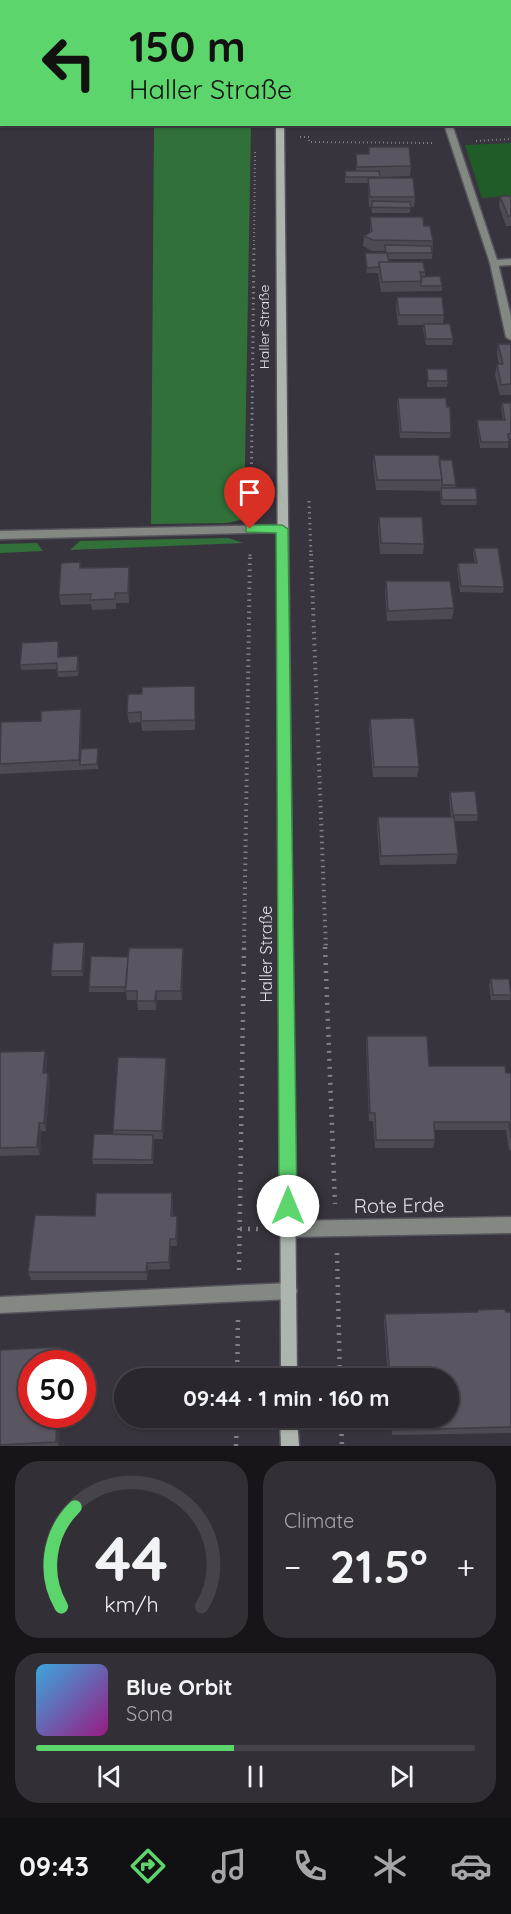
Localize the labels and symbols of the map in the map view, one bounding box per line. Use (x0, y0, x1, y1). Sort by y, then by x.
street label: Haller Straße (255, 285, 273, 369)
pin (224, 467, 275, 529)
street label: Haller Straße (256, 906, 276, 1002)
position arrow (256, 1174, 320, 1238)
street label: Rote Erde (353, 1192, 445, 1218)
speed limit sign: 50 (18, 1350, 96, 1428)

